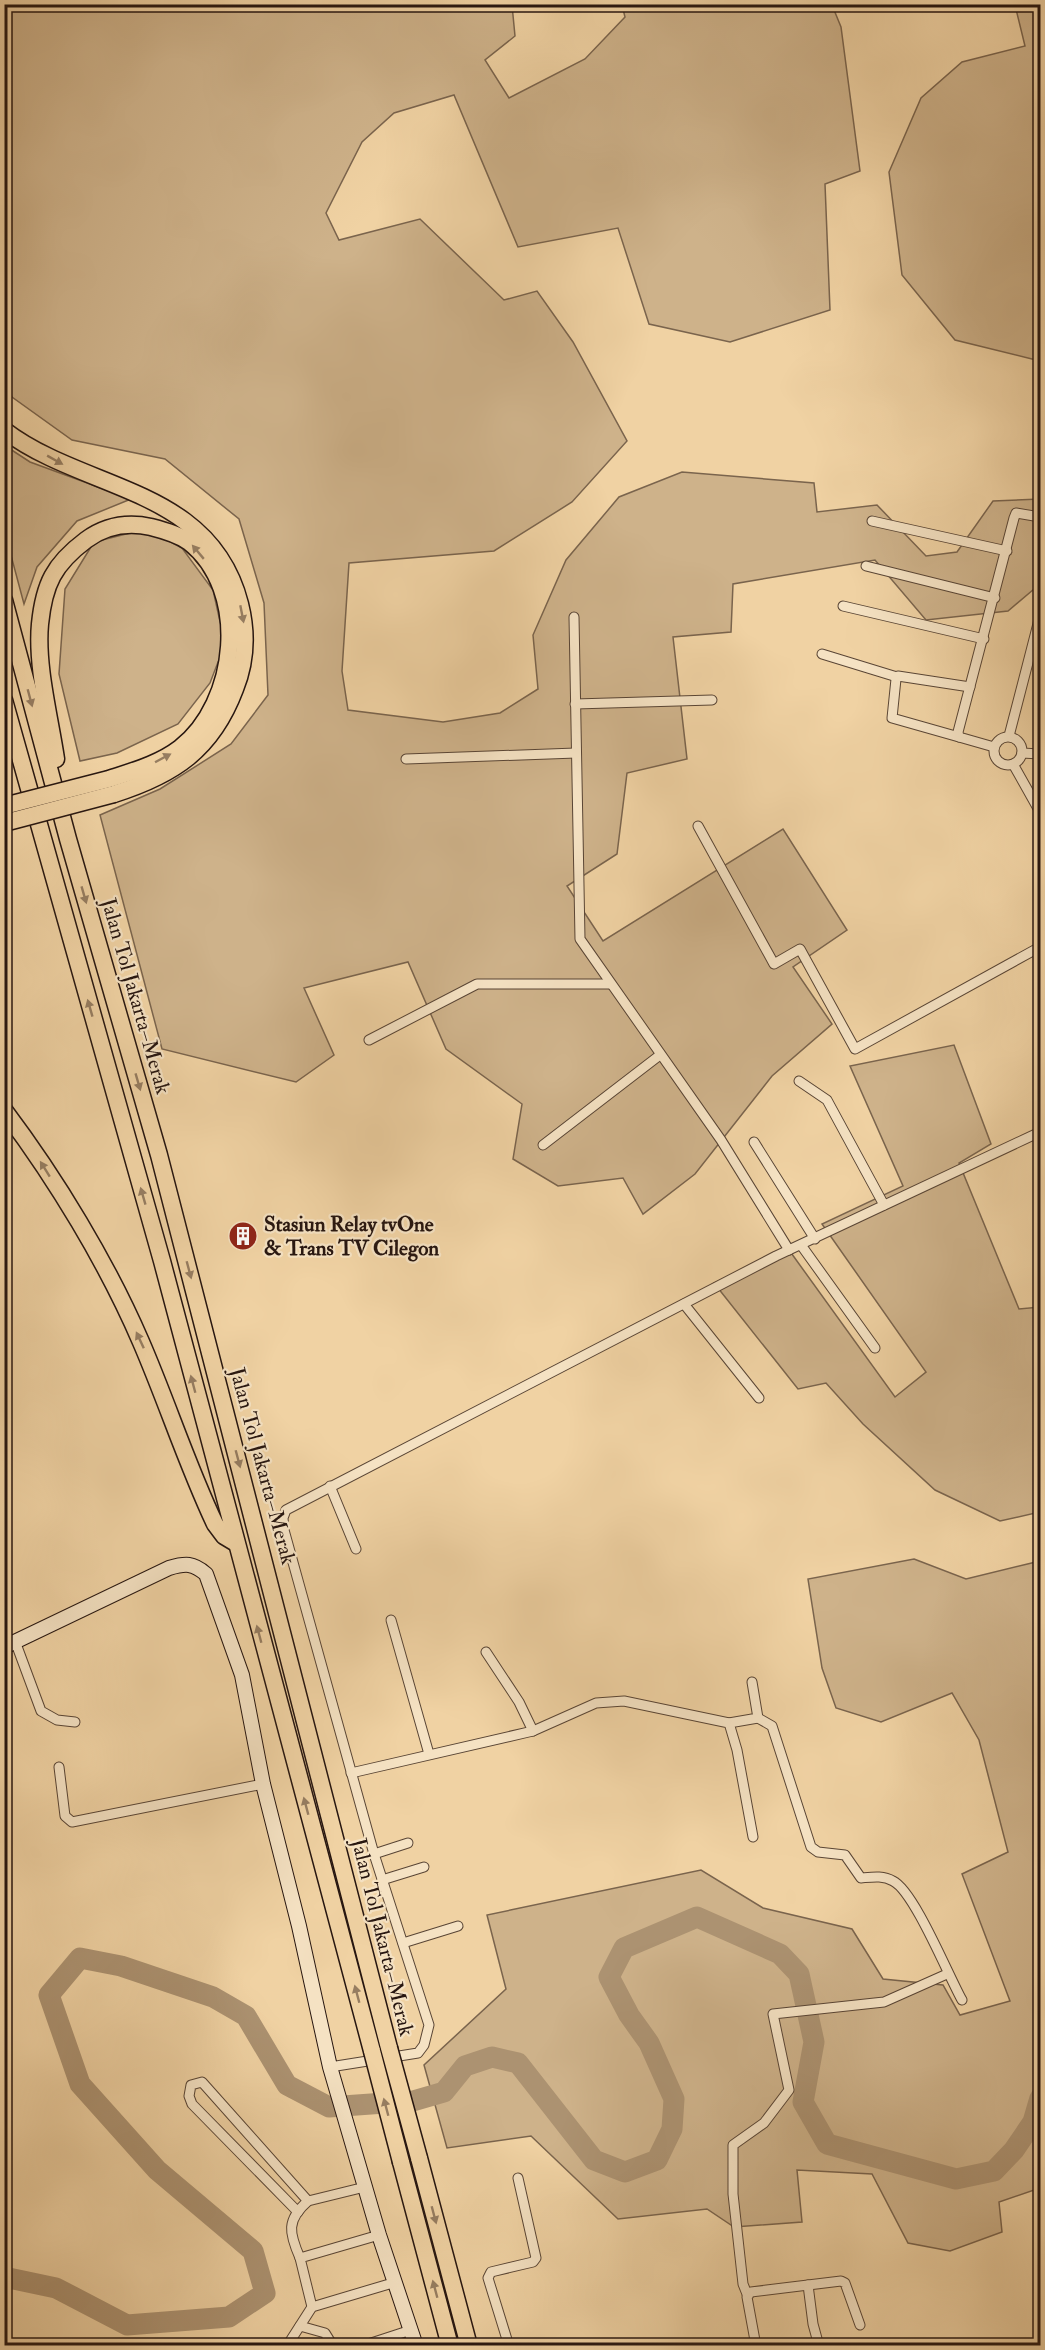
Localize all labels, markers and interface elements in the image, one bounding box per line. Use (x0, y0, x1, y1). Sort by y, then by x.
one-way arrow (46, 455, 63, 465)
one-way arrow (192, 545, 205, 560)
one-way arrow (238, 605, 247, 624)
one-way arrow (26, 688, 36, 707)
one-way arrow (155, 753, 172, 763)
one-way arrow (80, 886, 89, 904)
street label: Jalan Tol Jakarta–Merak (94, 894, 176, 1097)
one-way arrow (85, 999, 94, 1017)
one-way arrow (133, 1073, 143, 1091)
one-way arrow (39, 1161, 50, 1178)
one-way arrow (138, 1186, 147, 1204)
place label: Stasiun Relay tvOne & Trans TV Cilegon (264, 1211, 439, 1262)
building icon: Stasiun Relay tvOne & Trans TV Cilegon (227, 1220, 259, 1252)
one-way arrow (184, 1261, 194, 1280)
one-way arrow (135, 1331, 144, 1348)
street label: Jalan Tol Jakarta–Merak (223, 1364, 302, 1568)
one-way arrow (188, 1375, 198, 1393)
one-way arrow (234, 1450, 243, 1468)
one-way arrow (254, 1624, 263, 1642)
one-way arrow (300, 1797, 310, 1815)
street label: Jalan Tol Jakarta–Merak (345, 1834, 420, 2039)
one-way arrow (351, 1985, 361, 2003)
one-way arrow (381, 2097, 391, 2116)
one-way arrow (430, 2205, 440, 2224)
one-way arrow (429, 2280, 439, 2298)

